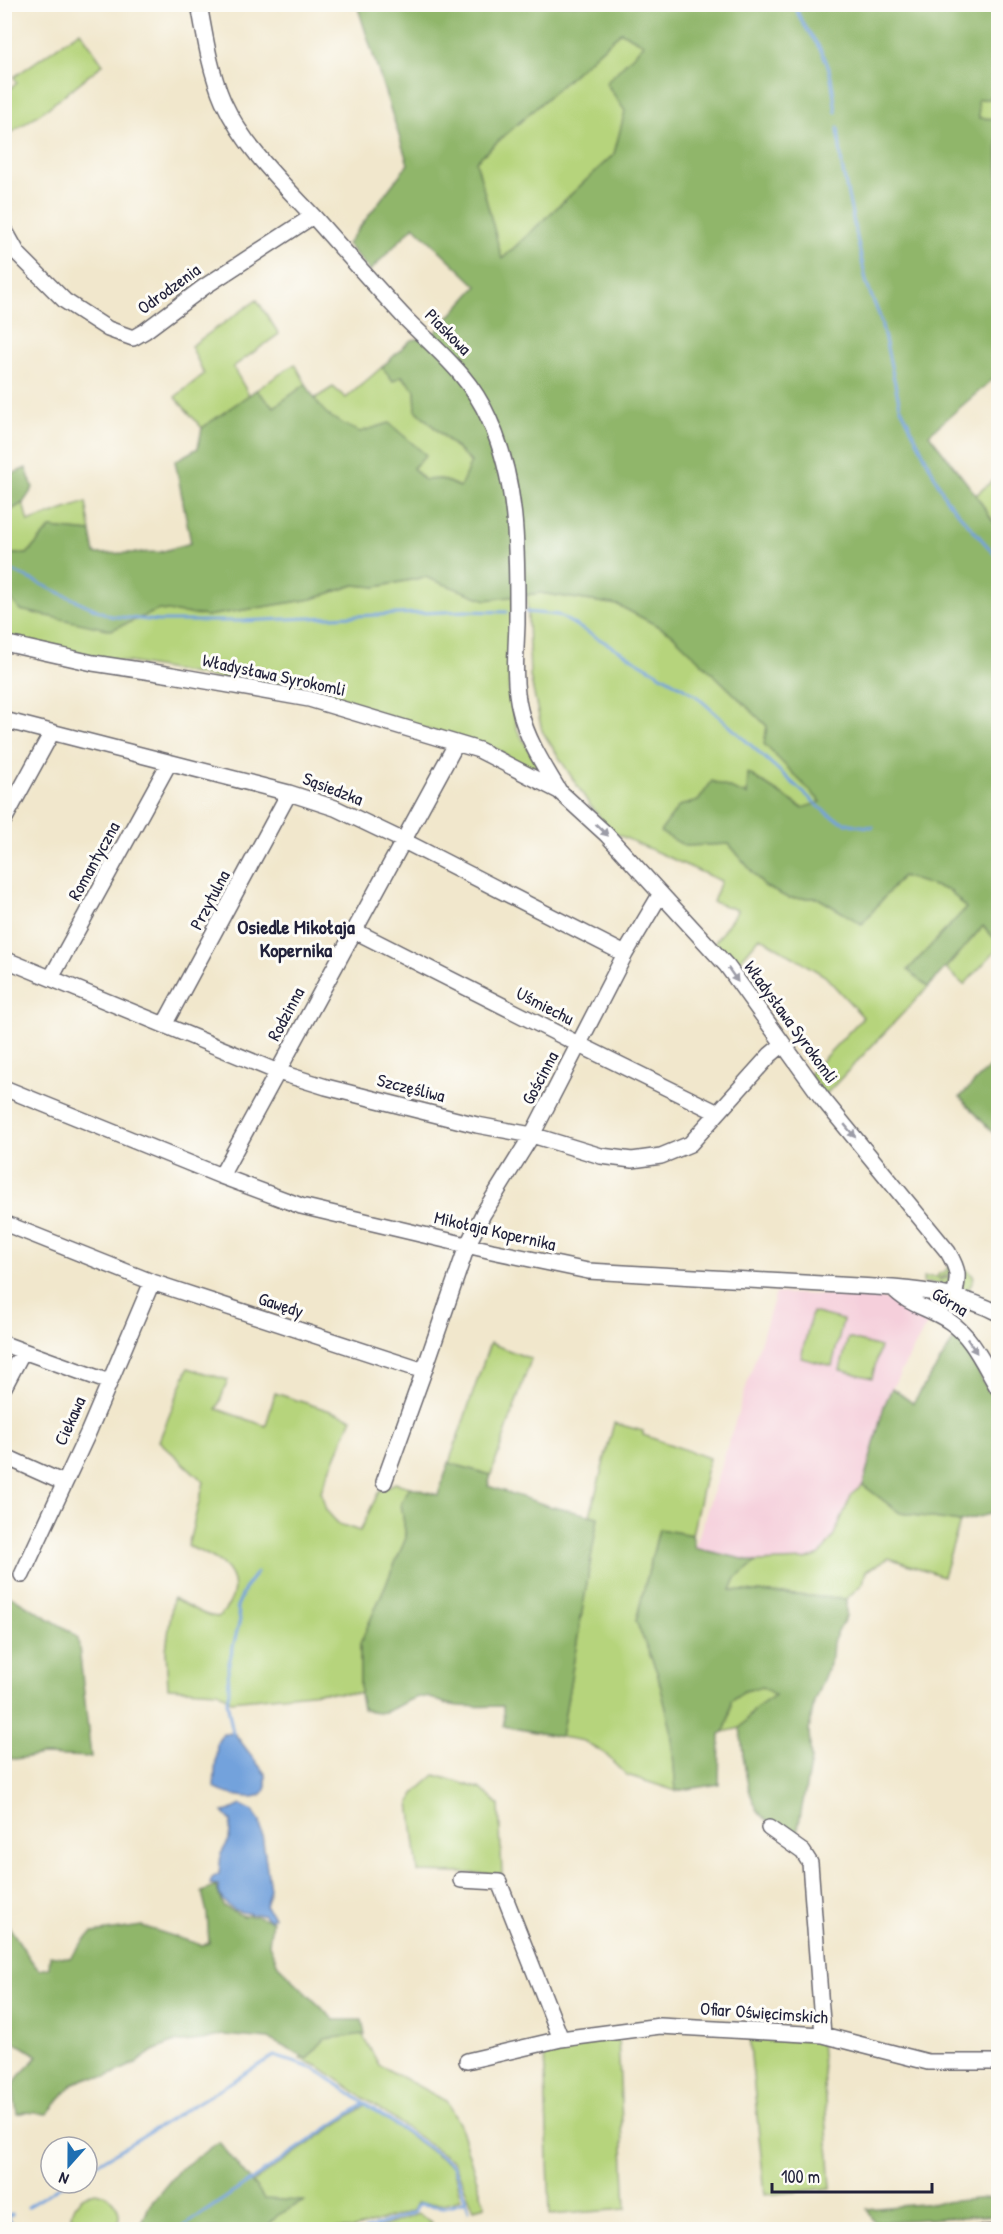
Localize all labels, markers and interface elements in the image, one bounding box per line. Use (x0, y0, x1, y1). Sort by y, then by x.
street label: Odrodzenia (132, 257, 205, 320)
street label: Piaskowa (419, 303, 477, 361)
street label: Władysława Syrokomli (200, 647, 348, 702)
street label: Sąsiedzka (299, 766, 367, 811)
street label: Romantyczna (62, 817, 125, 905)
one-way arrow (595, 823, 609, 837)
street label: Przytulna (183, 866, 236, 934)
district label: Osiedle Mikołaja Kopernika (237, 913, 355, 964)
street label: Władysława Syrokomli (738, 955, 844, 1088)
one-way arrow (727, 967, 738, 983)
street label: Uśmiechu (512, 980, 579, 1031)
street label: Rodzinna (261, 983, 310, 1045)
street label: Gościnna (515, 1047, 564, 1109)
street label: Szczęśliwa (375, 1067, 448, 1108)
one-way arrow (843, 1123, 856, 1139)
street label: Mikołaja Kopernika (432, 1204, 558, 1257)
street label: Górna (928, 1281, 973, 1322)
street label: Gawędy (255, 1286, 307, 1324)
one-way arrow (966, 1337, 978, 1353)
street label: Ciekawa (48, 1392, 91, 1449)
street label: Ofiar Oświęcimskich (699, 1996, 829, 2029)
north arrow (39, 2135, 99, 2195)
scale bar (772, 2156, 932, 2194)
text: 100 m (781, 2164, 820, 2189)
text: N (55, 2167, 72, 2191)

